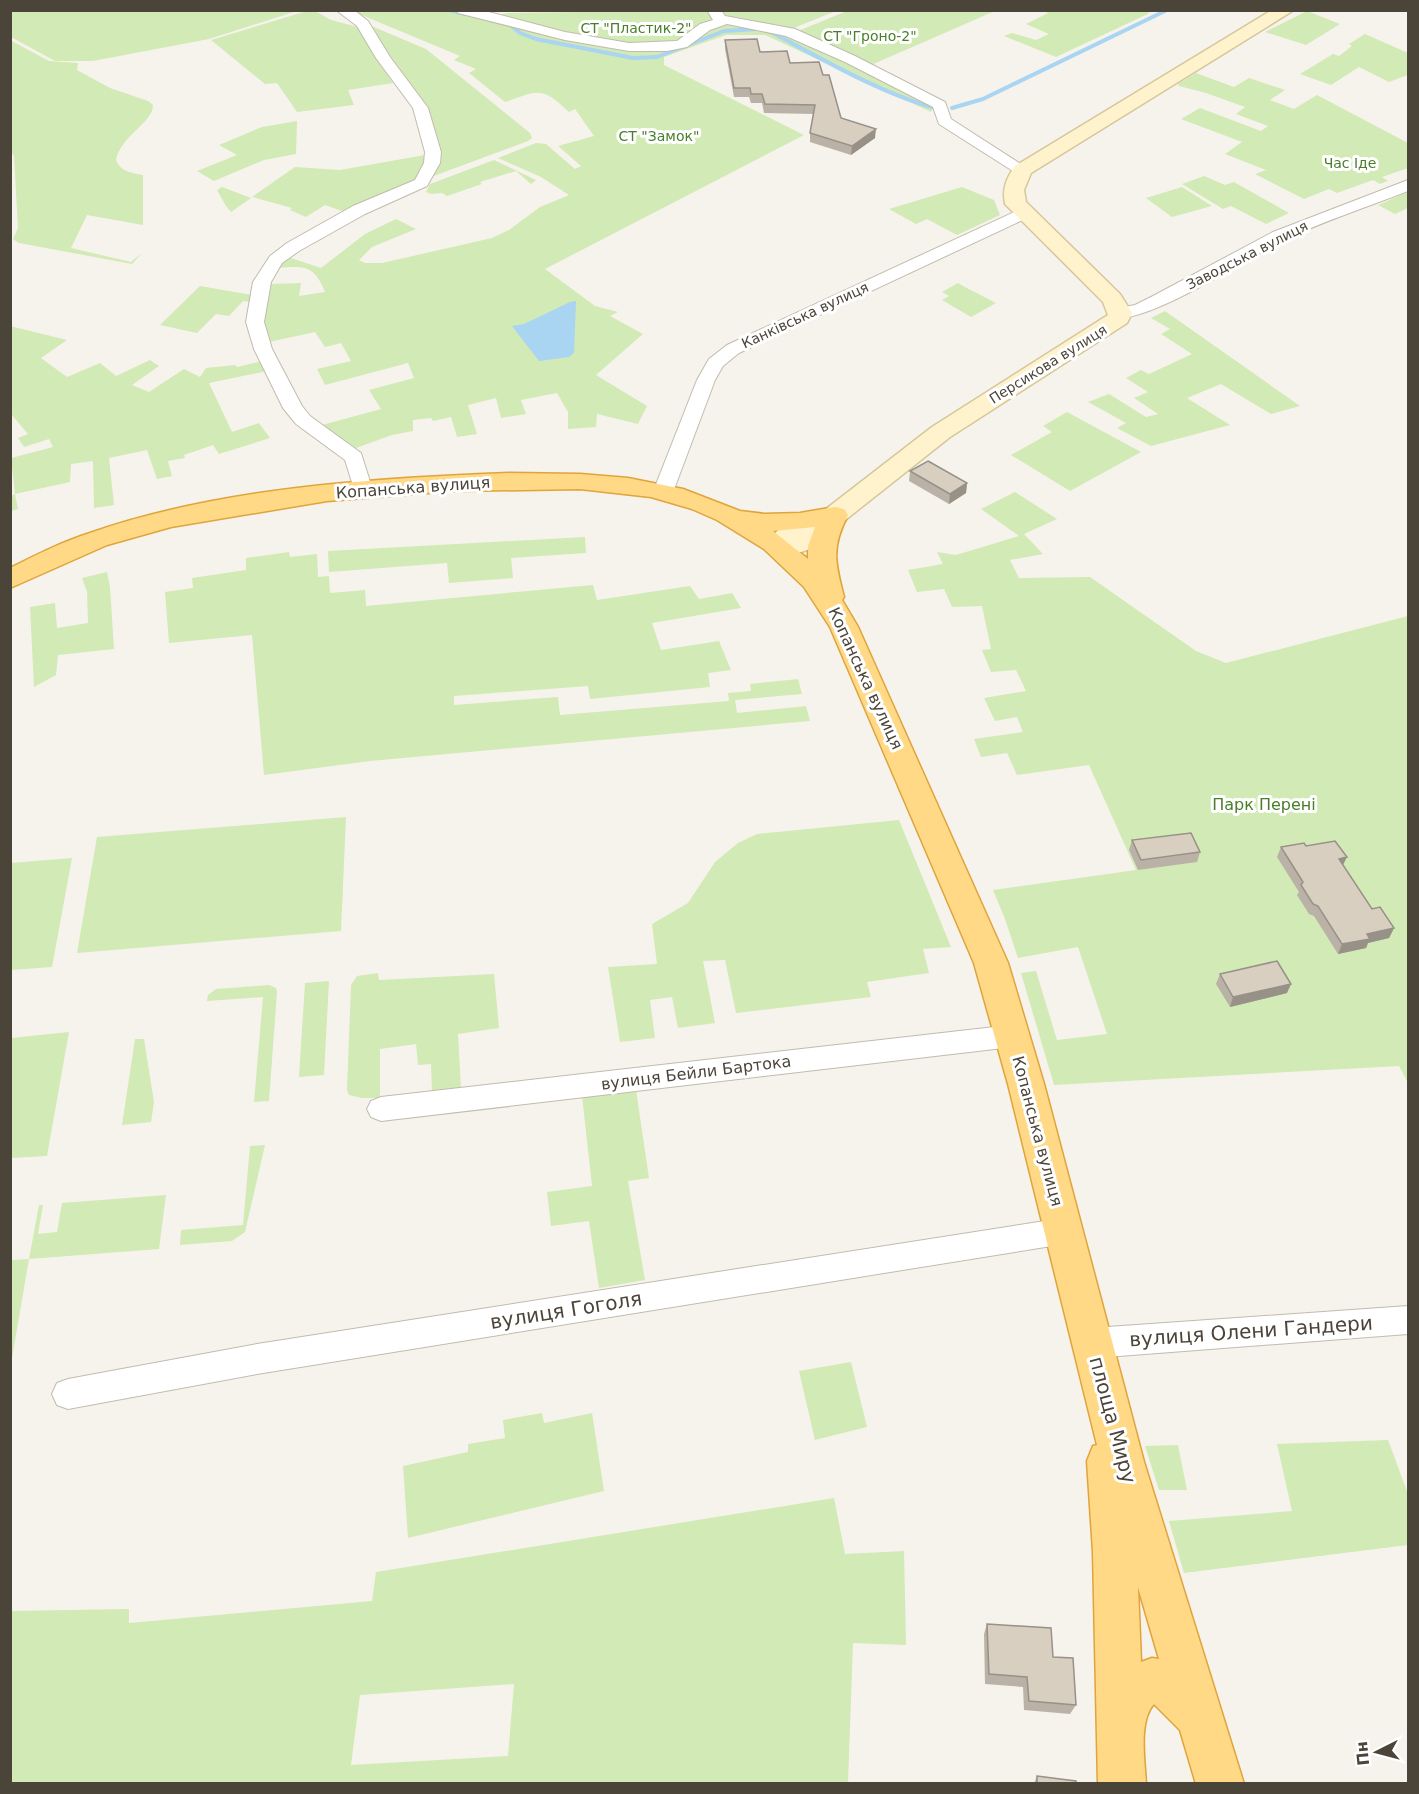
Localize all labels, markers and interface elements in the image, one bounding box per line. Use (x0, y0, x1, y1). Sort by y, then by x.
park label: СТ "Пластик-2" (580, 20, 692, 36)
park label: СТ "Гроно-2" (823, 28, 917, 44)
park label: СТ "Замок" (619, 128, 699, 144)
park label: Час Іде (1324, 155, 1376, 171)
street label: Заводська вулиця (1184, 217, 1310, 293)
street label: Канківська вулиця (739, 279, 871, 351)
street label: Персикова вулиця (986, 321, 1110, 407)
street label: Копанська вулиця (335, 473, 491, 502)
street label: Копанська вулиця (824, 604, 907, 752)
park label: Парк Перені (1212, 795, 1316, 814)
street label: вулиця Бейли Бартока (600, 1051, 792, 1094)
street label: Копанська вулиця (1008, 1054, 1067, 1208)
street label: вулиця Гоголя (488, 1286, 644, 1334)
street label: вулиця Олени Гандери (1128, 1311, 1374, 1351)
street label: площа Миру (1085, 1354, 1141, 1486)
north arrow (1347, 1722, 1407, 1782)
text: Пн (1352, 1740, 1373, 1767)

